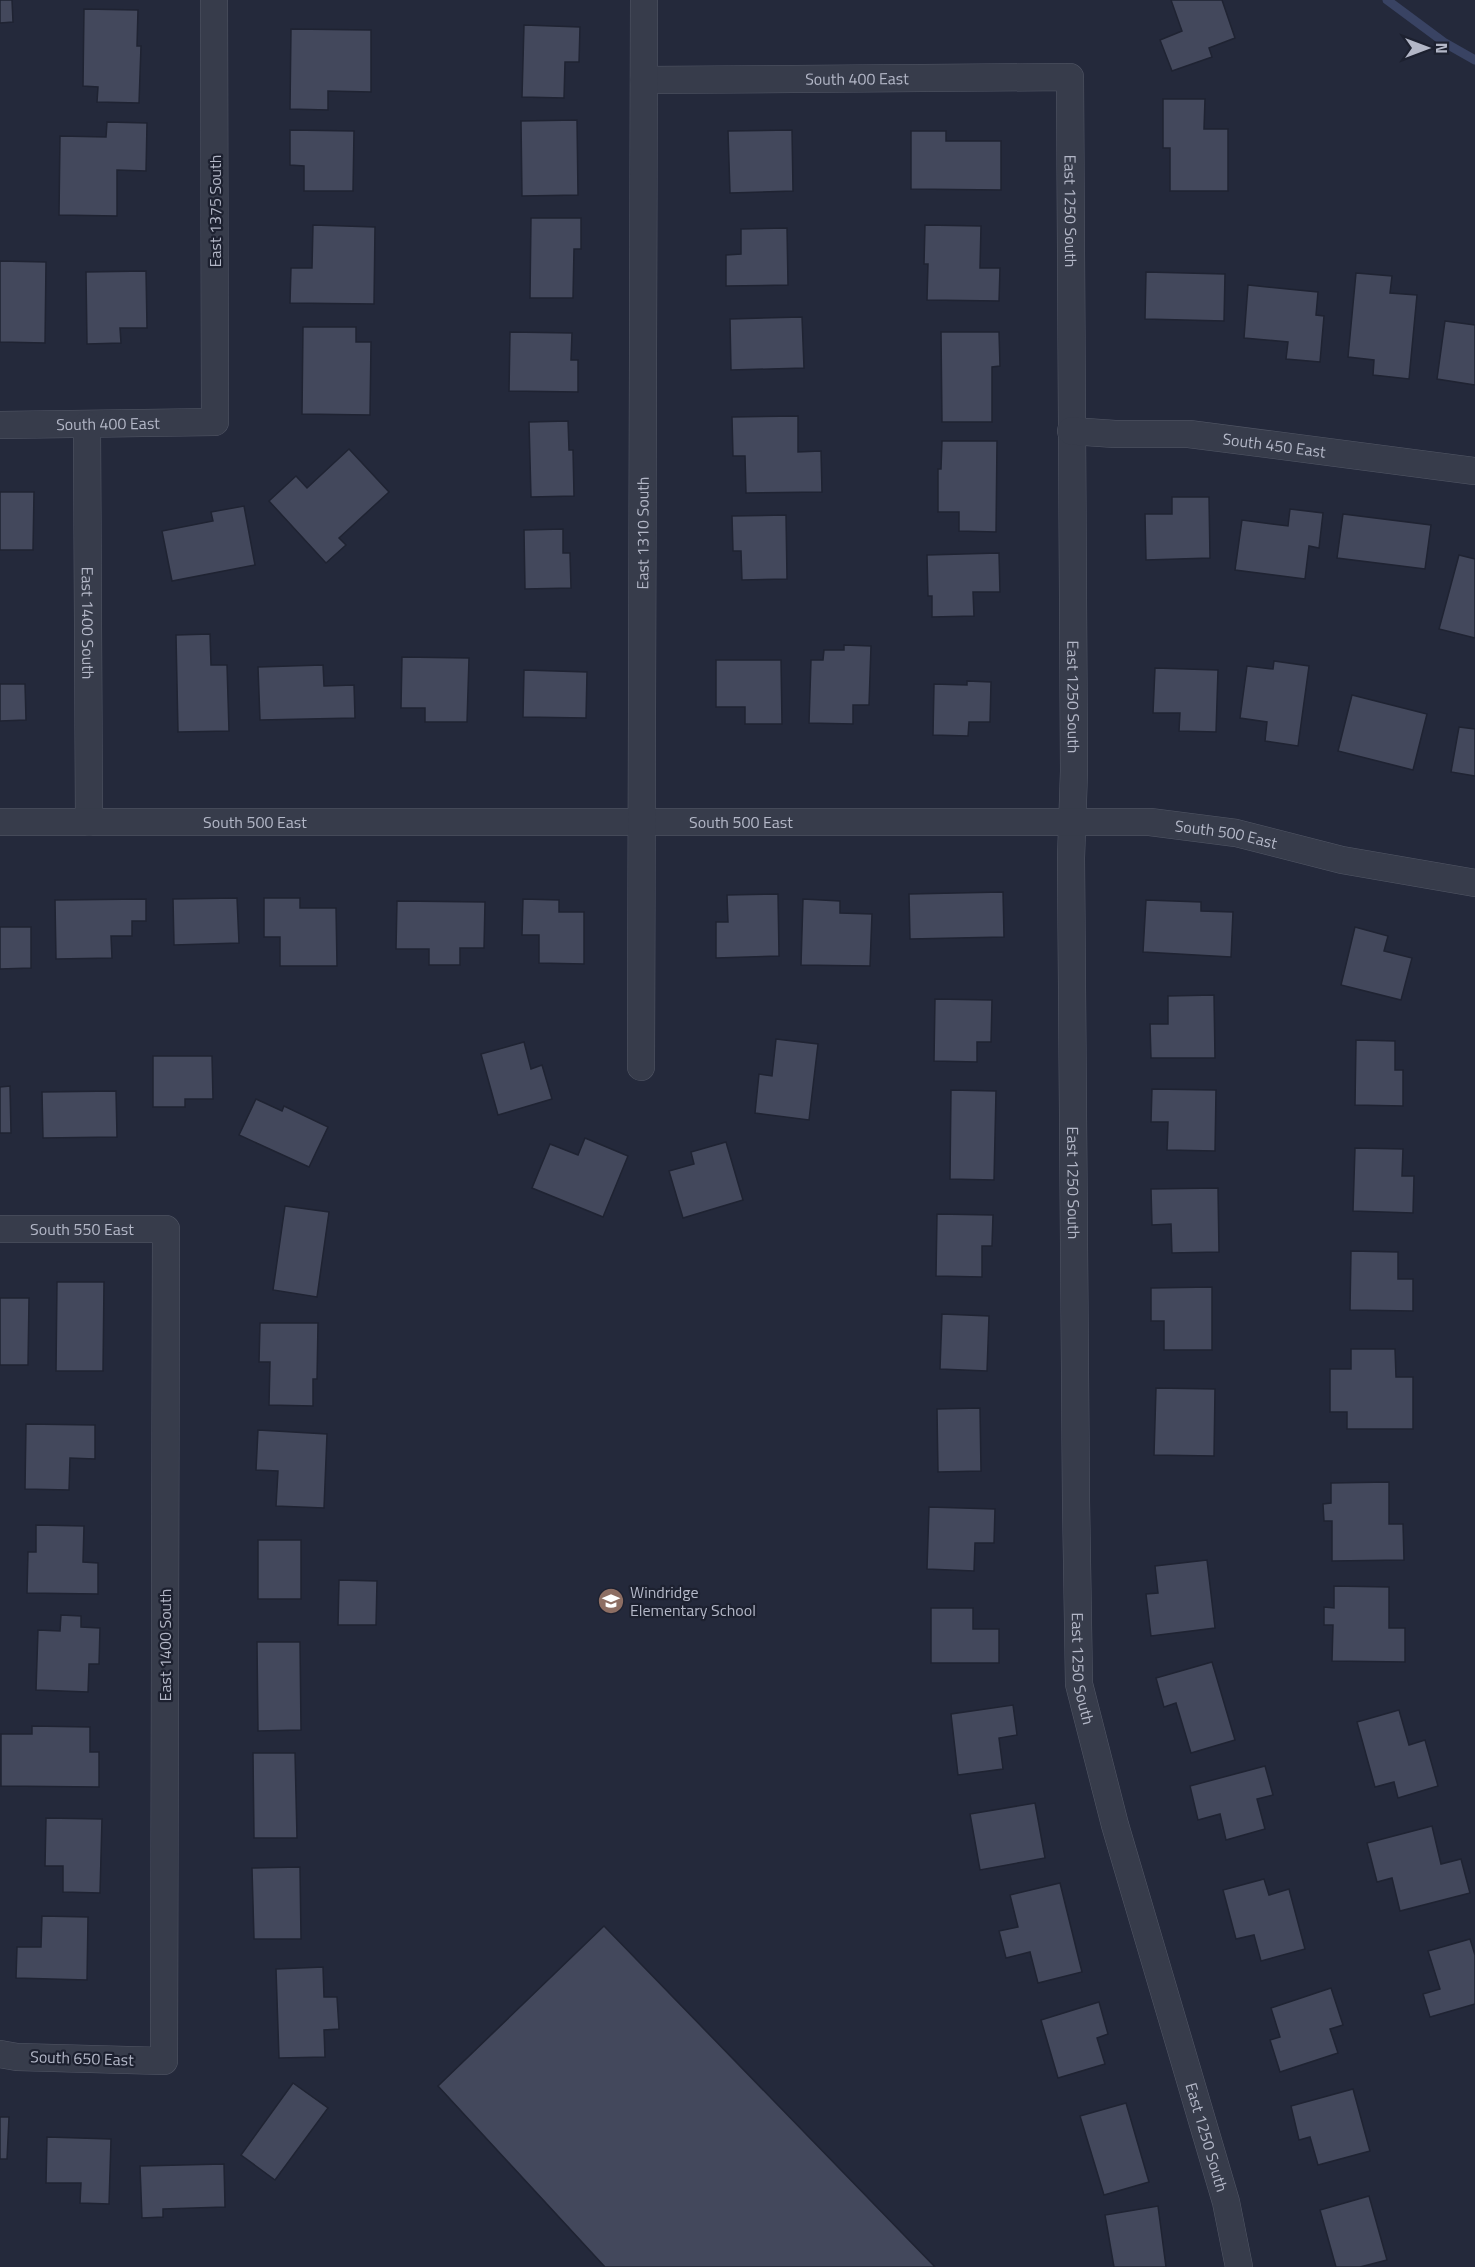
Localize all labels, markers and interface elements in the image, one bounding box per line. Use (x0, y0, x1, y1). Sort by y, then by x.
north arrow (1397, 18, 1457, 78)
text: N (1430, 42, 1454, 54)
street label: South 400 East (805, 66, 909, 91)
street label: East 1375 South (203, 155, 227, 267)
street label: East 1250 South (1058, 155, 1083, 267)
street label: South 400 East (56, 411, 160, 436)
street label: South 450 East (1221, 426, 1328, 464)
street label: East 1310 South (630, 477, 655, 589)
street label: East 1400 South (76, 567, 100, 679)
street label: East 1250 South (1061, 641, 1086, 753)
street label: South 500 East (203, 810, 307, 834)
street label: South 500 East (689, 810, 793, 834)
street label: South 500 East (1173, 813, 1280, 855)
street label: East 1250 South (1061, 1126, 1086, 1239)
street label: South 550 East (30, 1217, 134, 1241)
place label: Windridge Elementary School (630, 1580, 756, 1622)
school or university icon: Windridge Elementary School (596, 1586, 626, 1616)
street label: East 1400 South (153, 1589, 177, 1701)
street label: East 1250 South (1066, 1612, 1101, 1727)
street label: South 650 East (30, 2044, 135, 2072)
street label: East 1250 South (1179, 2080, 1234, 2195)

